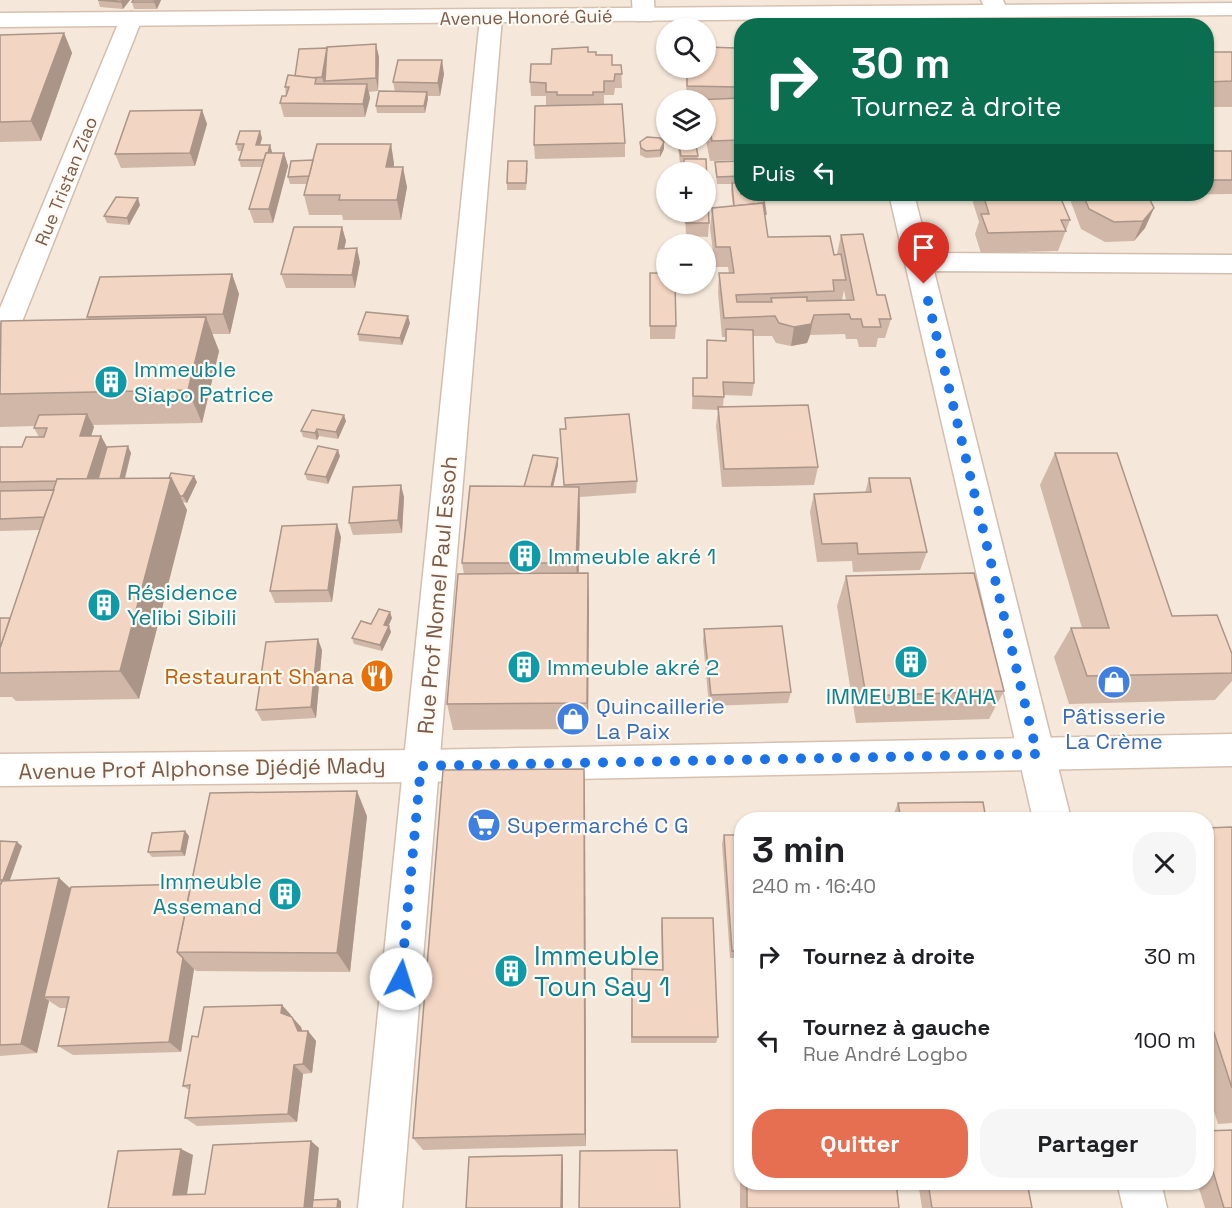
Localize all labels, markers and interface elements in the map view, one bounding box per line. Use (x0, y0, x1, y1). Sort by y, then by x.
street label: Avenue Honoré Guié (439, 4, 613, 30)
map controls (656, 18, 716, 294)
button: search (656, 18, 716, 78)
text: 30 m (851, 37, 950, 90)
icon: right (752, 42, 830, 120)
text: Tournez à droite (851, 89, 1061, 124)
button: layers (656, 90, 716, 150)
street label: Rue Tristan Ziao (30, 113, 102, 249)
icon: left (808, 156, 841, 189)
text: Puis (752, 159, 796, 187)
button: + (656, 162, 716, 222)
pin (898, 222, 949, 284)
icon: arrive (907, 231, 940, 264)
button: − (656, 234, 716, 294)
place label: Immeuble Siapo Patrice (134, 355, 274, 408)
building icon: Immeuble Siapo Patrice (93, 364, 129, 400)
street label: Rue Prof Nomel Paul Essoh (411, 455, 463, 735)
building icon: Immeuble akré 1 (507, 538, 543, 574)
place label: Immeuble akré 1 (548, 542, 716, 570)
place label: Résidence Yelibi Sibili (127, 578, 238, 631)
building icon: Résidence Yelibi Sibili (86, 587, 122, 623)
building icon: IMMEUBLE KAHA (893, 644, 929, 680)
building icon: Immeuble akré 2 (506, 649, 542, 685)
place label: Immeuble akré 2 (547, 653, 719, 681)
restaurant icon: Restaurant Shana (359, 658, 395, 694)
place label: Restaurant Shana (165, 662, 354, 690)
shop icon: Pâtisserie La Crème (1096, 664, 1132, 700)
place label: IMMEUBLE KAHA (826, 682, 996, 710)
place label: Quincaillerie La Paix (596, 692, 725, 745)
shop icon: Quincaillerie La Paix (555, 701, 591, 737)
place label: Pâtisserie La Crème (1062, 702, 1166, 755)
street label: Avenue Prof Alphonse Djédjé Mady (18, 751, 386, 785)
supermarket icon: Supermarché C G (466, 807, 502, 843)
place label: Supermarché C G (507, 811, 689, 839)
text: 3 min (752, 827, 846, 873)
button: close (1133, 832, 1196, 895)
place label: Immeuble Assemand (153, 867, 262, 920)
text: 240 m · 16:40 (752, 873, 876, 899)
building icon: Immeuble Assemand (267, 876, 303, 912)
place label: Immeuble Toun Say 1 (534, 938, 670, 1004)
icon: right (752, 940, 785, 973)
text: Tournez à droite (803, 942, 975, 970)
text: 30 m (1144, 942, 1196, 970)
position arrow (369, 947, 433, 1011)
building icon: Immeuble Toun Say 1 (493, 953, 529, 989)
text: Tournez à gauche (803, 1013, 990, 1041)
icon: left (752, 1024, 785, 1057)
text: 100 m (1134, 1026, 1196, 1054)
text: Rue André Logbo (803, 1041, 968, 1067)
button: Quitter (752, 1109, 968, 1178)
button: Partager (980, 1109, 1196, 1178)

